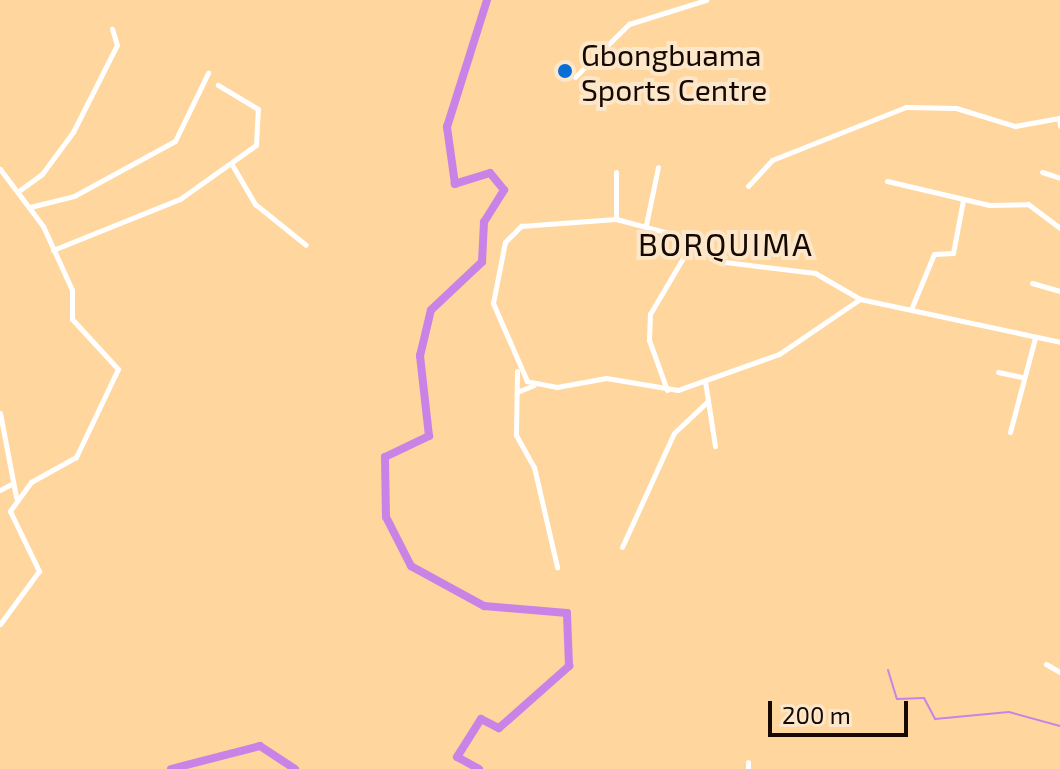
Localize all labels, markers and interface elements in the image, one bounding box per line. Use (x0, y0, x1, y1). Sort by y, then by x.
place label: Gbongbuama Sports Centre (581, 36, 767, 106)
marker: Gbongbuama Sports Centre (556, 62, 574, 80)
district label: BORQUIMA (638, 224, 814, 262)
scale bar (772, 685, 912, 735)
text: 200 m (782, 700, 851, 729)

